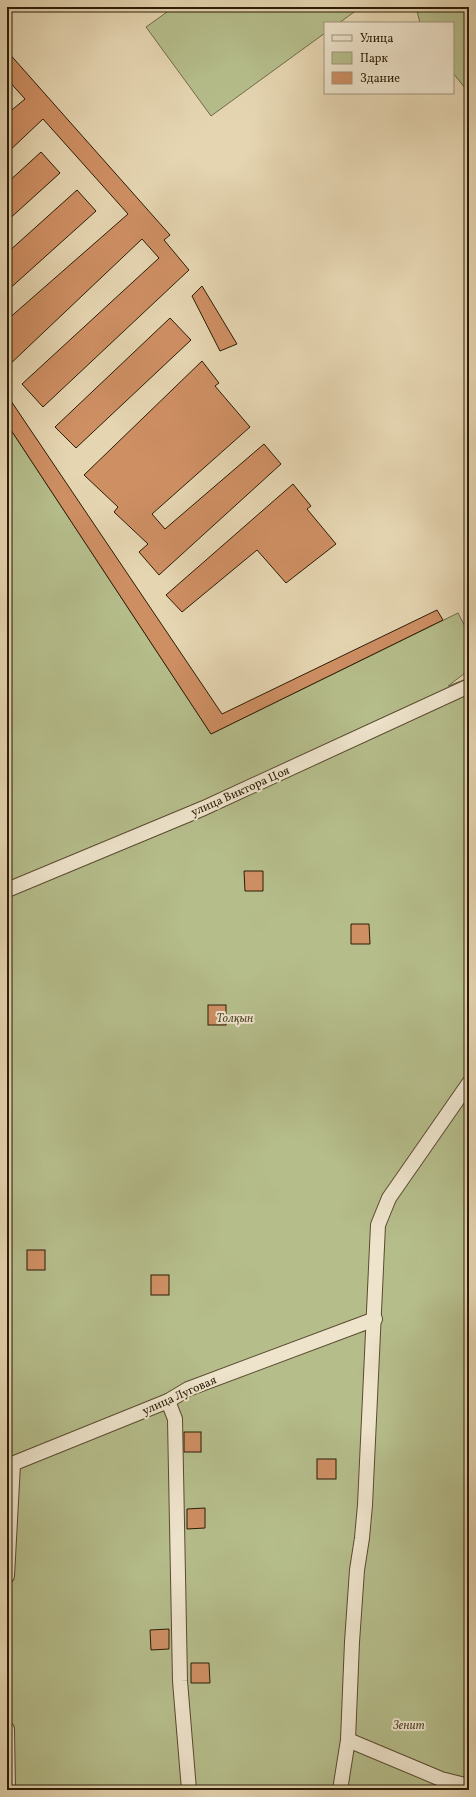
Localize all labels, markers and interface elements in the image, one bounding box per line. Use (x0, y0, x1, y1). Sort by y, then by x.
legend (324, 22, 454, 94)
text: Улица (360, 31, 393, 47)
text: Парк (360, 51, 388, 67)
text: Здание (360, 71, 400, 87)
street label: улица Виктора Цоя (188, 763, 292, 821)
park label: Толқын (217, 1011, 253, 1027)
street label: улица Луговая (140, 1372, 219, 1419)
park label: Зенит (392, 1718, 425, 1734)

